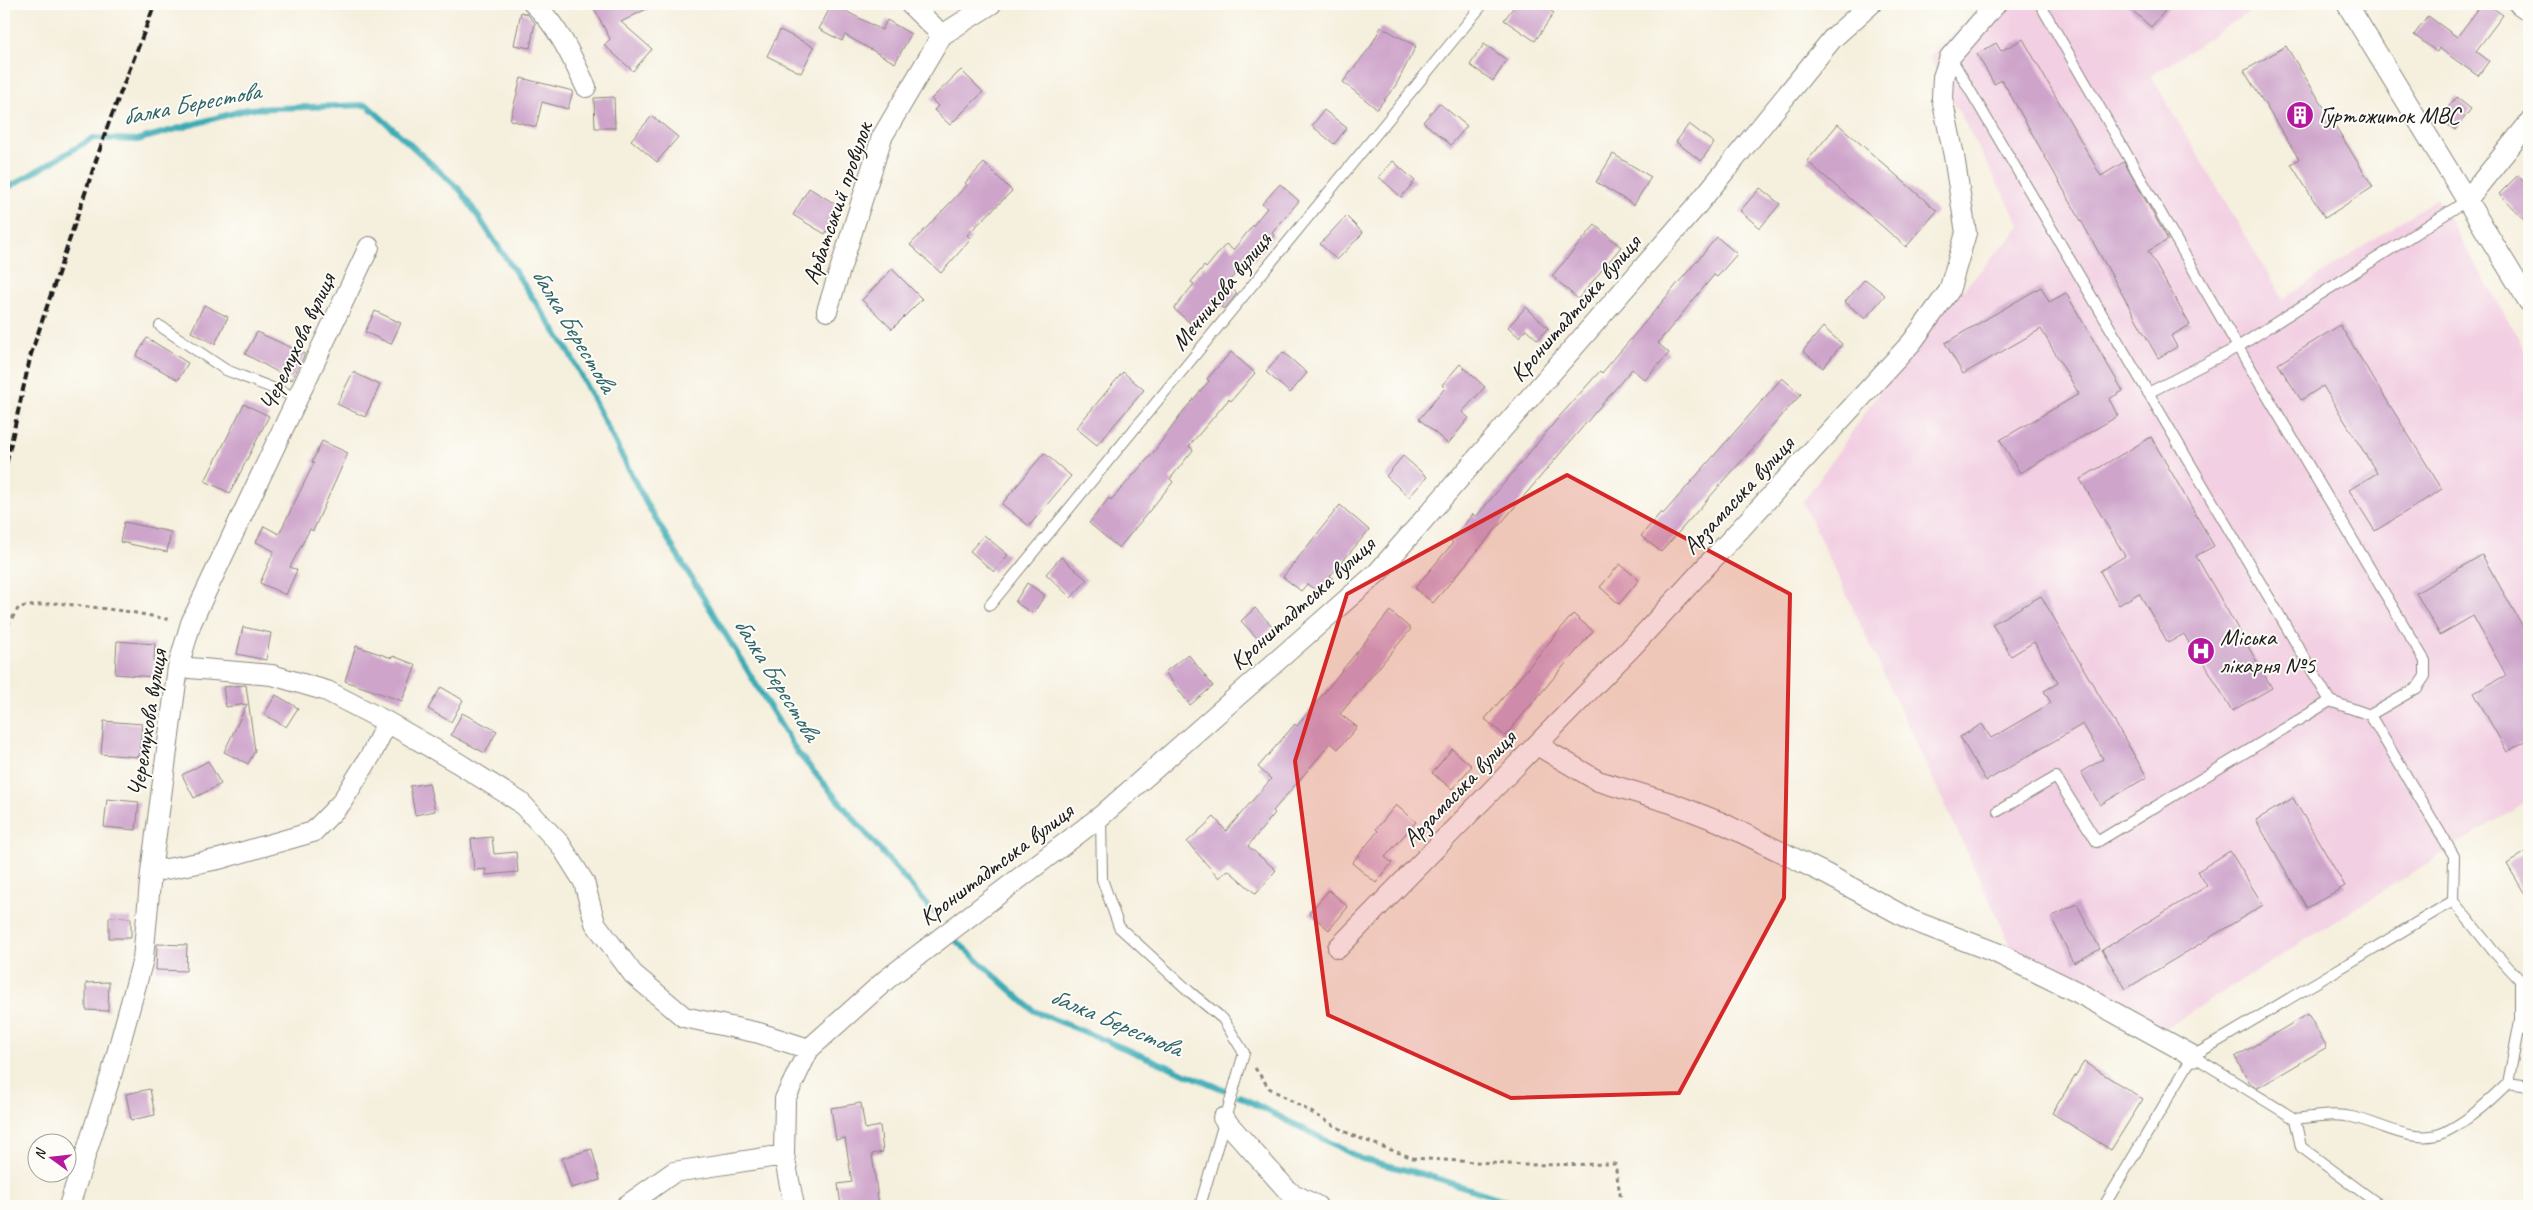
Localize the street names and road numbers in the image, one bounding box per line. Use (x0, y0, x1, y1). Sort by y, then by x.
street label: Арбатський провулок (795, 116, 880, 288)
street label: Мечникова вулиця (1164, 225, 1279, 356)
street label: Кронштадтська вулиця (1503, 227, 1648, 388)
street label: Черемухова вулиця (252, 267, 342, 415)
street label: Арзамаська вулиця (1676, 428, 1802, 560)
street label: Кронштадтська вулиця (1223, 529, 1382, 676)
street label: Черемухова вулиця (121, 646, 174, 798)
street label: Арзамаська вулиця (1396, 722, 1523, 853)
street label: Кронштадтська вулиця (913, 795, 1081, 932)

